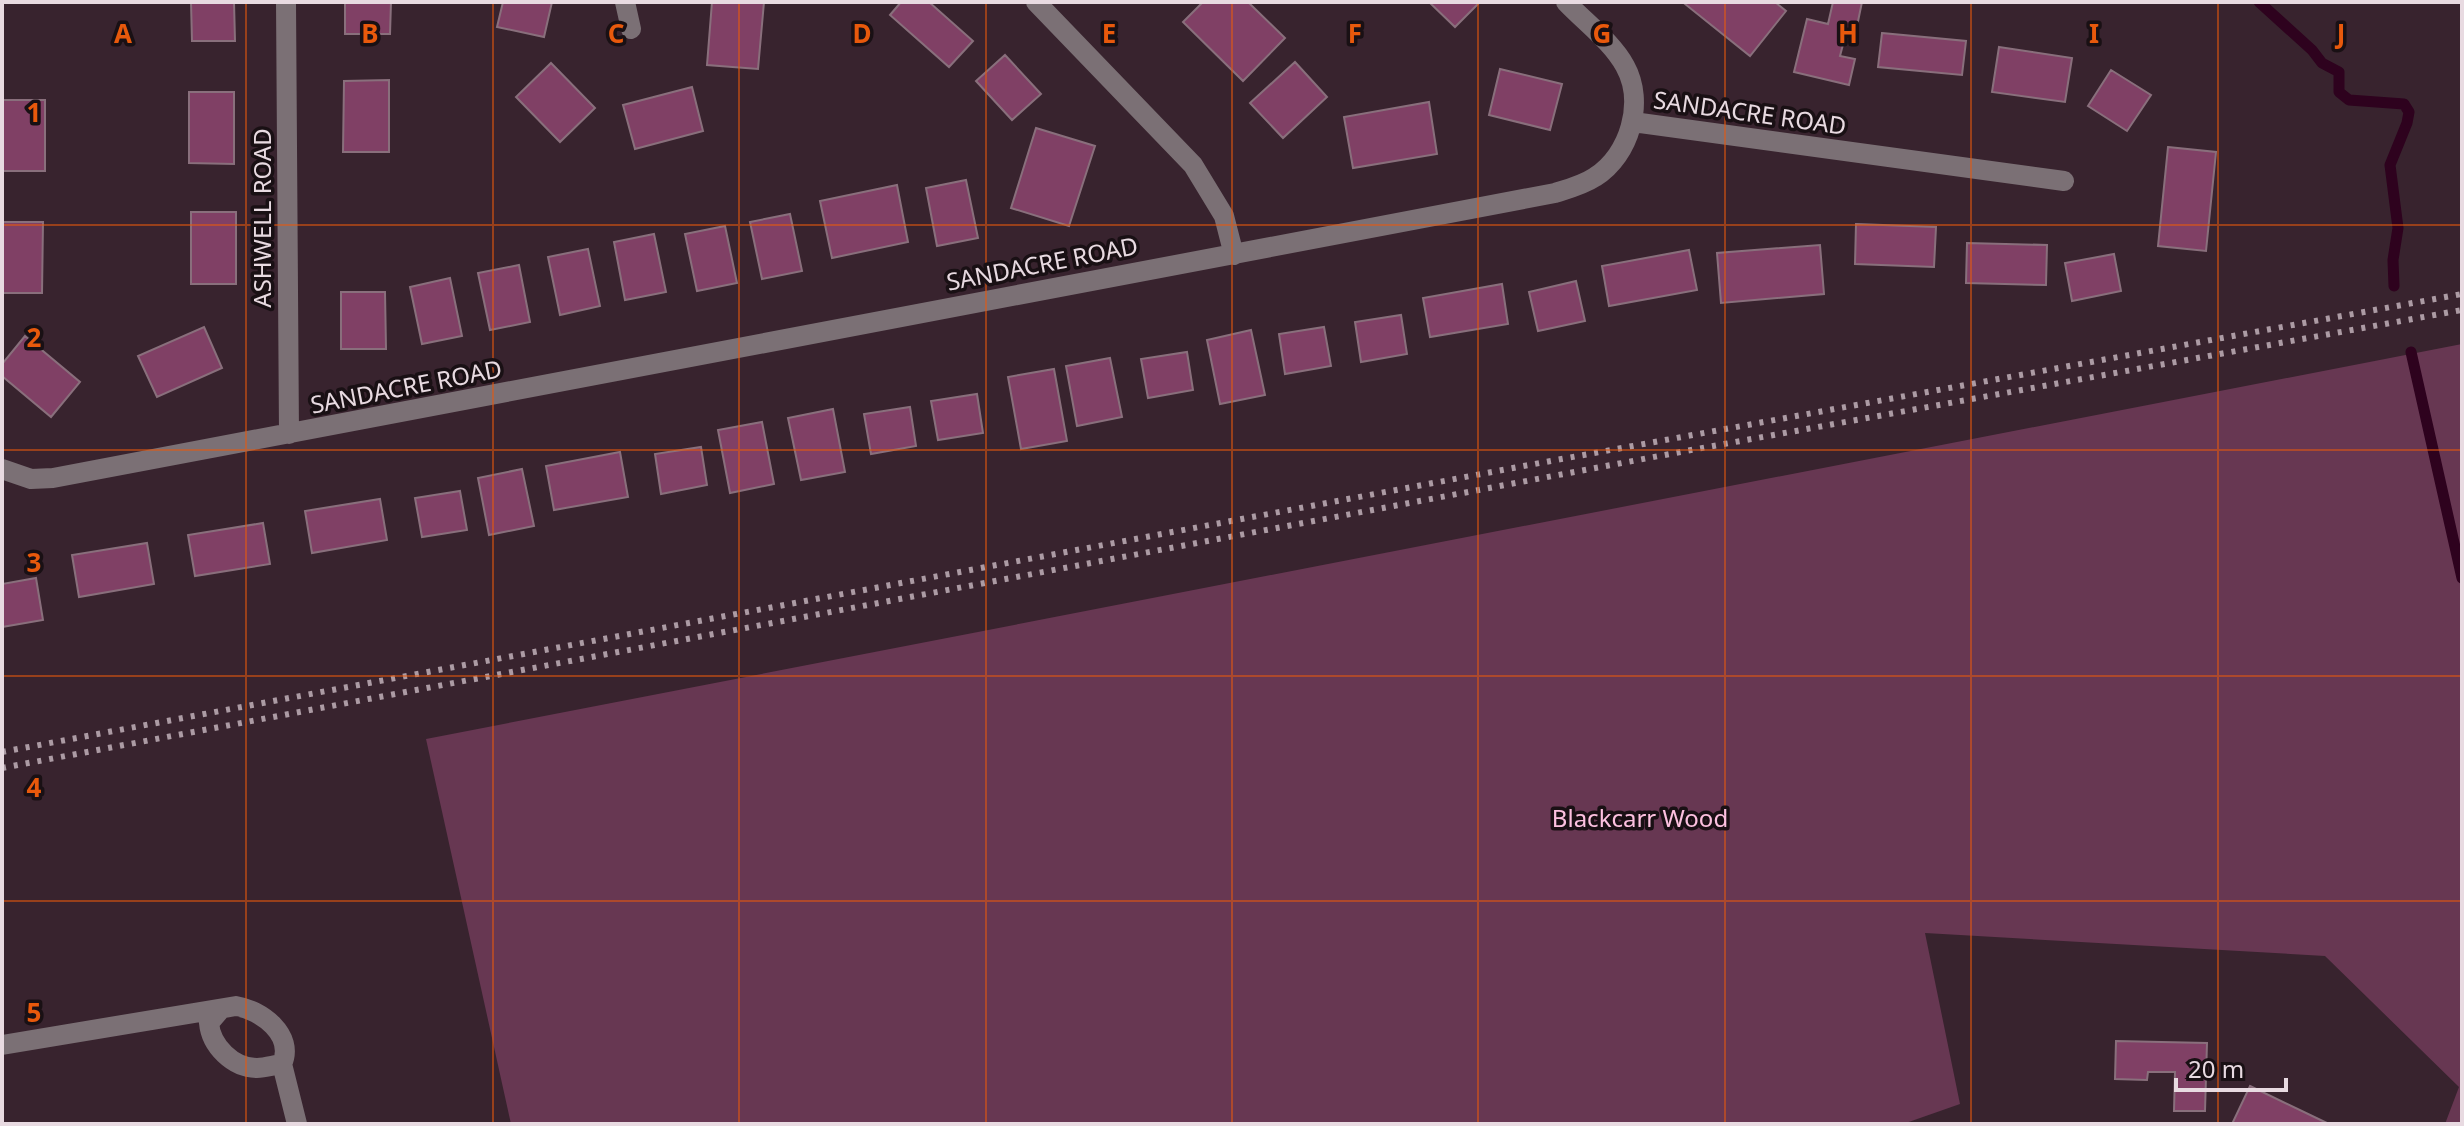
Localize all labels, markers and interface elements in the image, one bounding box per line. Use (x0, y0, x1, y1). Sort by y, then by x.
text: A (114, 15, 132, 51)
text: B (361, 15, 379, 51)
text: C (608, 15, 624, 51)
text: D (852, 15, 872, 51)
text: E (1102, 15, 1116, 51)
text: F (1348, 15, 1362, 51)
text: G (1593, 15, 1611, 51)
text: H (1838, 15, 1858, 51)
text: I (2089, 15, 2099, 51)
text: J (2335, 15, 2345, 51)
street label: SANDACRE ROAD (1651, 82, 1849, 142)
text: 1 (27, 94, 41, 130)
street label: ASHWELL ROAD (245, 128, 278, 308)
street label: SANDACRE ROAD (943, 228, 1141, 298)
text: 2 (27, 319, 42, 355)
street label: SANDACRE ROAD (307, 351, 505, 421)
text: 3 (27, 544, 41, 580)
text: 4 (27, 769, 42, 805)
park label: Blackcarr Wood (1552, 801, 1728, 834)
text: 5 (27, 994, 41, 1030)
scale bar (2176, 1042, 2286, 1092)
text: 20 m (2188, 1052, 2244, 1085)

